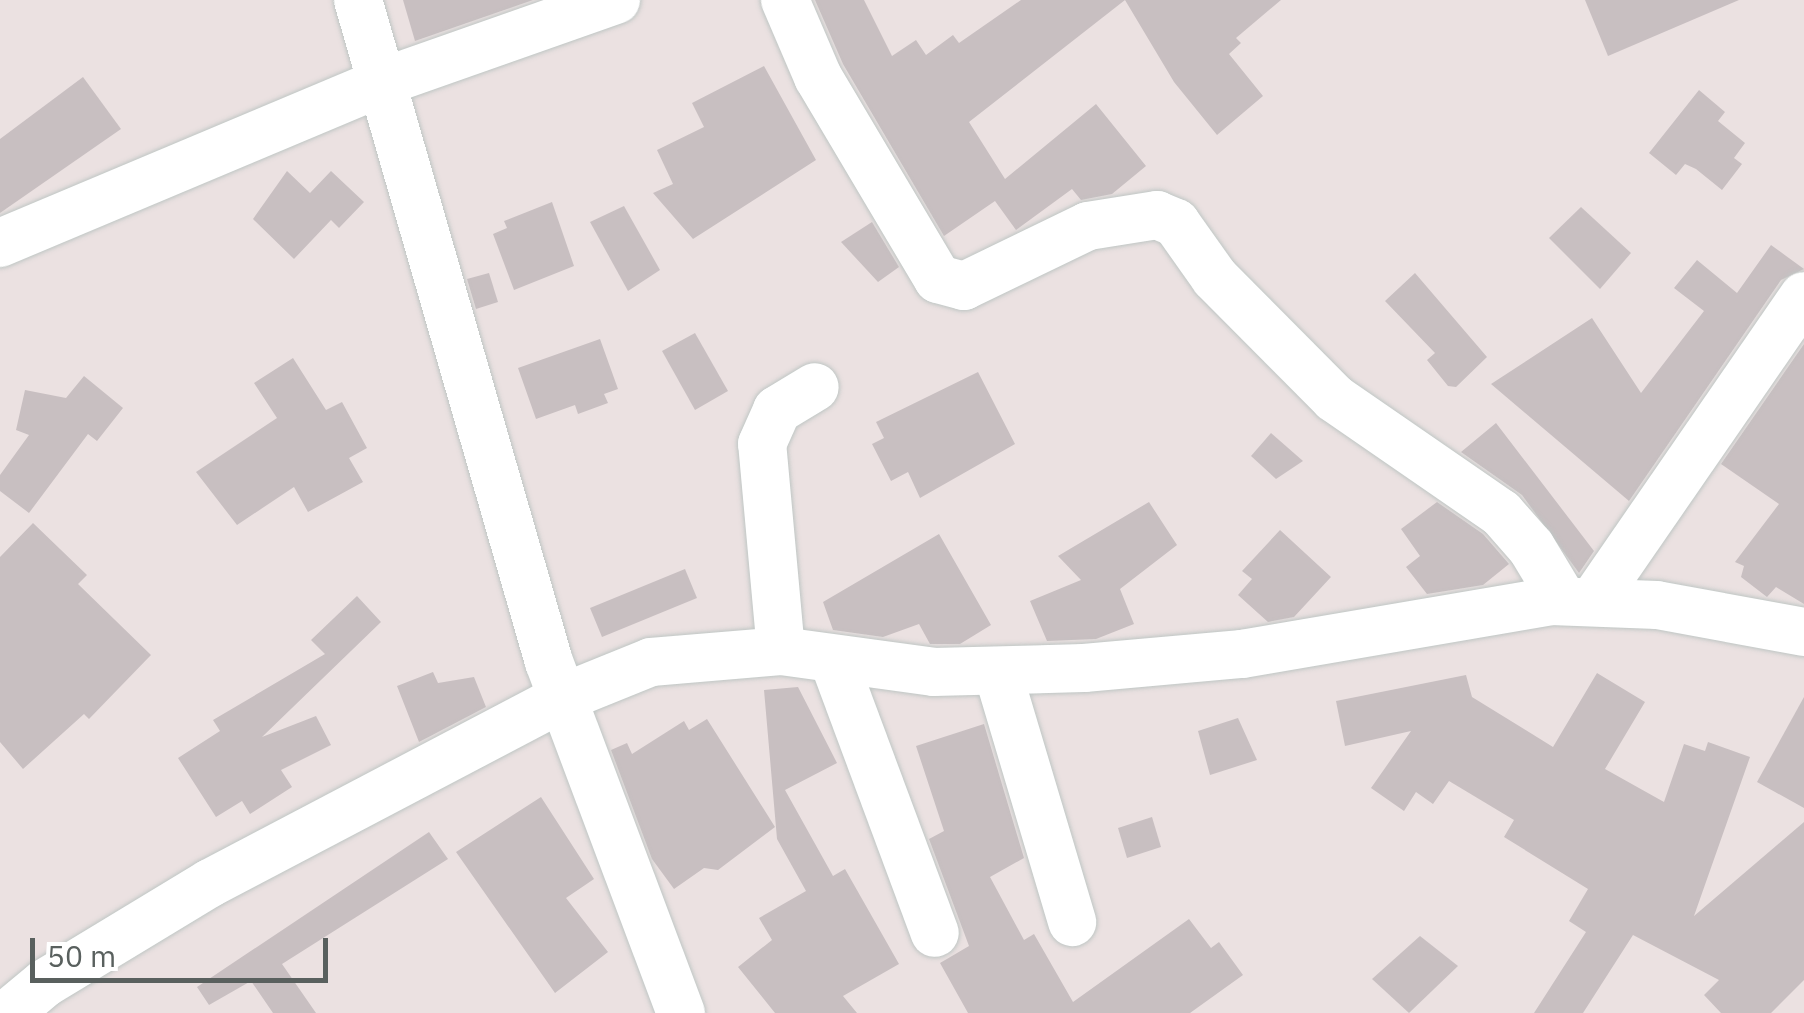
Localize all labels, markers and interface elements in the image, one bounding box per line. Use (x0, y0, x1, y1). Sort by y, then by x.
scale bar (35, 918, 332, 980)
text: 50 m (47, 936, 116, 975)

